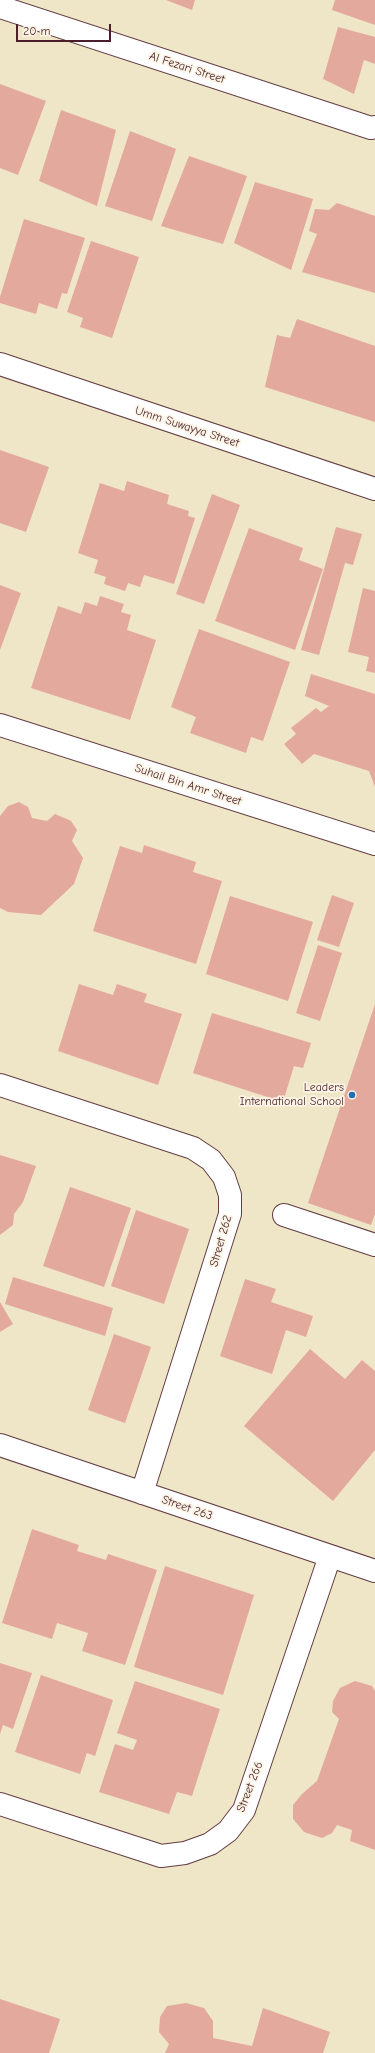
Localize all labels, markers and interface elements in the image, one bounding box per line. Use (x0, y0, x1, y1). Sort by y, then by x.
scale bar (18, 16, 113, 42)
text: 20 m (23, 24, 51, 38)
street label: Al Fezari Street (147, 49, 227, 87)
street label: Umm Suwayya Street (133, 403, 241, 451)
street label: Suhail Bin Amr Street (133, 761, 243, 809)
place label: Leaders International School (240, 1081, 344, 1109)
marker: Leaders International School (347, 1090, 357, 1100)
street label: Street 262 (207, 1213, 235, 1269)
street label: Street 263 (160, 1493, 214, 1523)
street label: Street 266 (234, 1760, 266, 1814)

